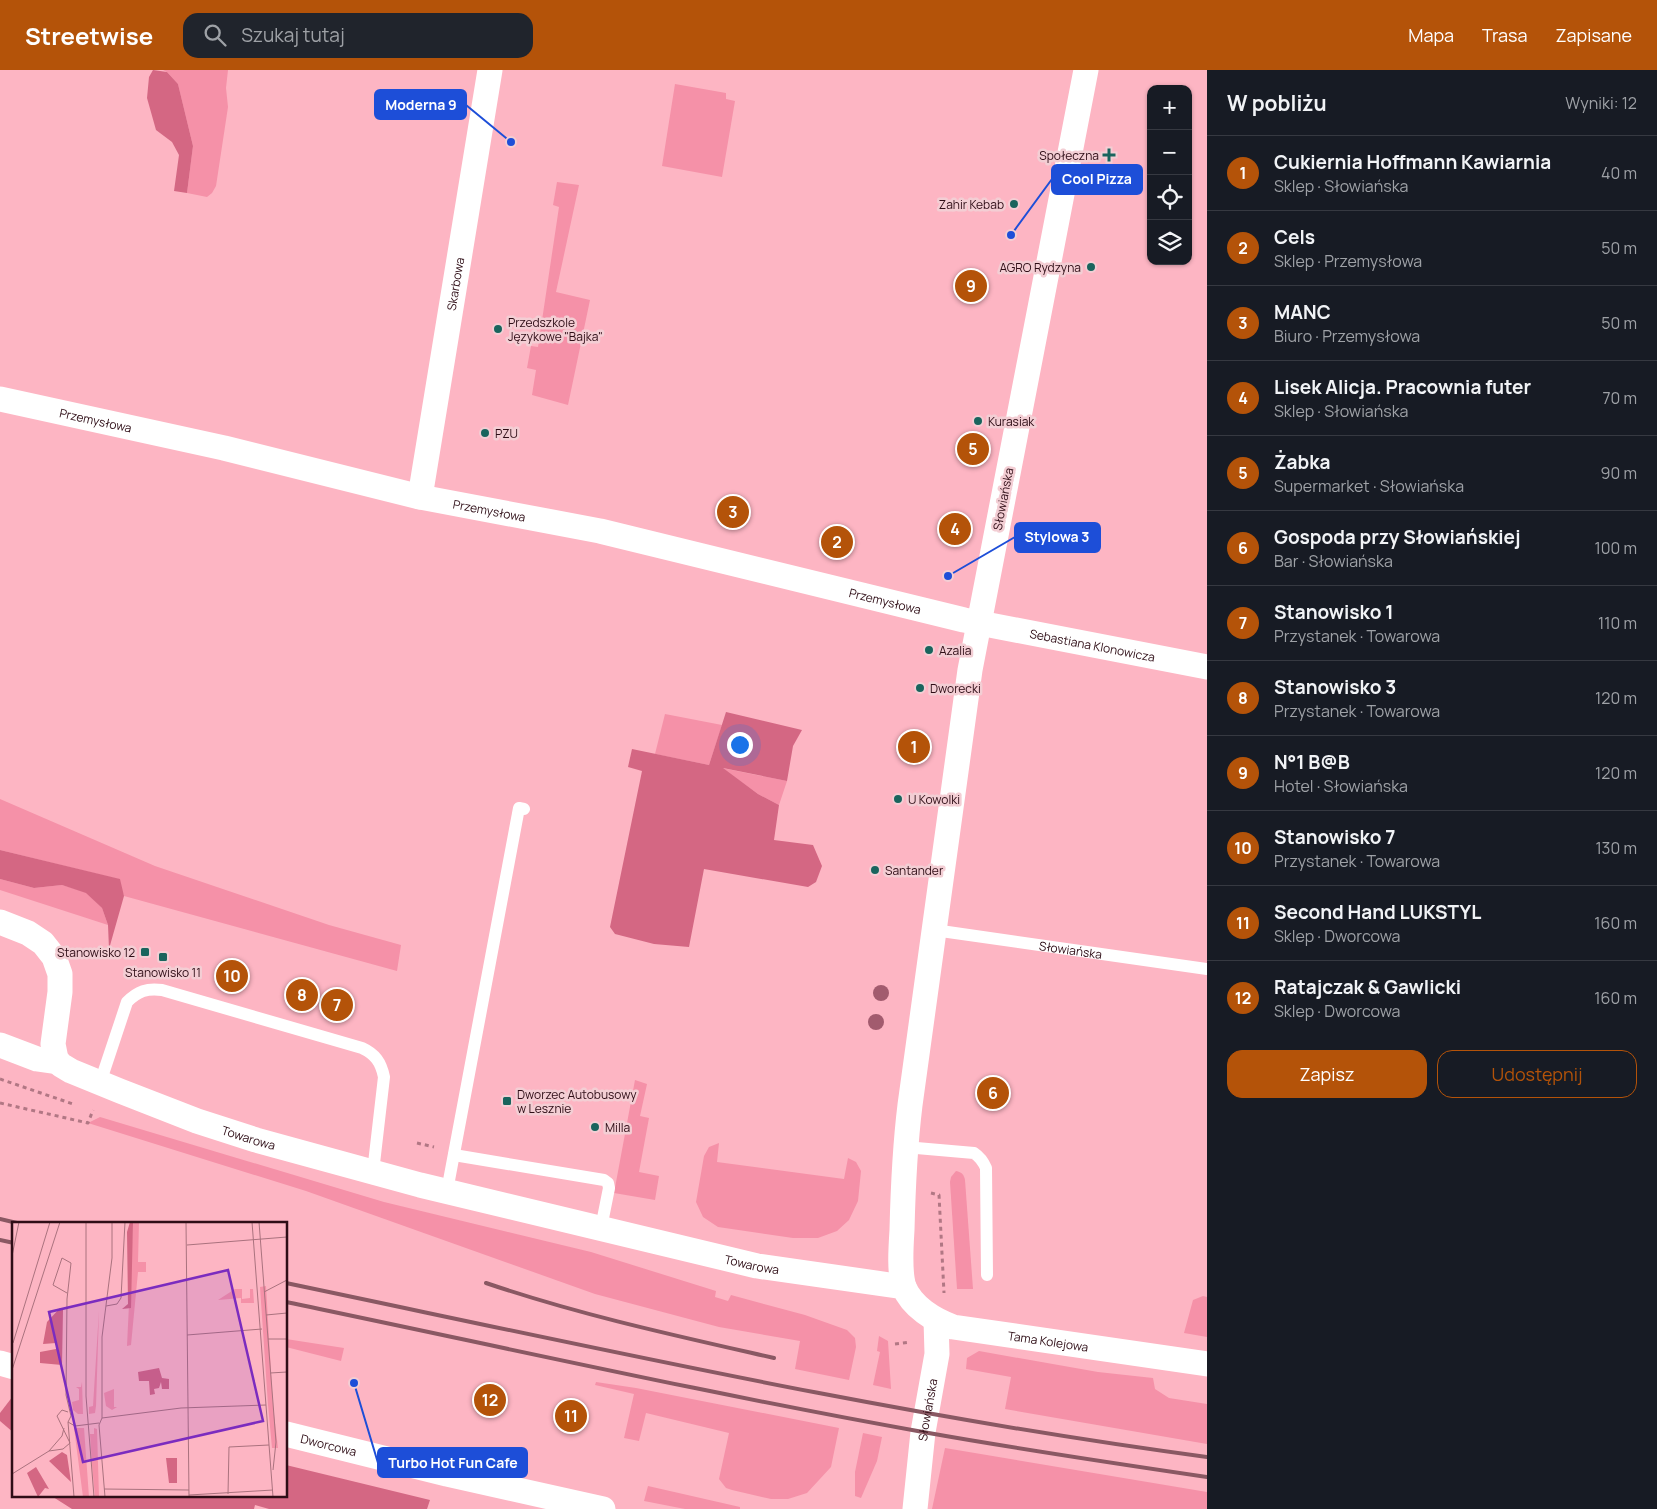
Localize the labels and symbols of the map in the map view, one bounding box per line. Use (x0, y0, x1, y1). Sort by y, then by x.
callout: Moderna 9 (375, 90, 466, 119)
text: Moderna 9 (385, 95, 457, 114)
place label: Społeczna (1039, 147, 1099, 164)
marker: Społeczna (1103, 149, 1115, 161)
callout: Cool Pizza (1052, 165, 1142, 194)
text: Cool Pizza (1062, 169, 1132, 188)
place label: Zahir Kebab (939, 196, 1004, 213)
marker: Zahir Kebab (1008, 198, 1020, 210)
street label: Skarbowa (442, 256, 468, 312)
place label: AGRO Rydzyna (999, 259, 1081, 276)
marker: AGRO Rydzyna (1085, 261, 1097, 273)
pin: 9 (955, 267, 987, 305)
place label: Przedszkole Językowe "Bajka" (508, 314, 603, 345)
marker: Przedszkole Językowe "Bajka" (492, 323, 504, 335)
street label: Przemysłowa (58, 404, 133, 436)
place label: Kurasiak (988, 413, 1035, 430)
marker: Kurasiak (972, 415, 984, 427)
place label: PZU (495, 425, 518, 442)
marker: PZU (479, 427, 491, 439)
pin: 5 (957, 430, 989, 468)
street label: Słowiańska (989, 466, 1017, 532)
pin: 3 (717, 493, 749, 531)
street label: Przemysłowa (452, 495, 527, 525)
pin: 4 (939, 510, 971, 548)
pin: 2 (821, 523, 853, 561)
callout: Stylowa 3 (1015, 523, 1100, 552)
text: Stylowa 3 (1024, 527, 1090, 546)
street label: Przemysłowa (847, 584, 923, 618)
street label: Sebastiana Klonowicza (1028, 624, 1157, 665)
place label: Azalia (939, 642, 972, 659)
marker: Azalia (923, 644, 935, 656)
place label: Dworecki (930, 680, 981, 697)
marker: Dworecki (914, 682, 926, 694)
pin: 1 (898, 728, 930, 766)
your location (727, 732, 753, 758)
place label: U Kowolki (908, 791, 960, 808)
marker: U Kowolki (892, 793, 904, 805)
place label: Santander (885, 862, 944, 879)
marker: Santander (869, 864, 881, 876)
street label: Słowiańska (1038, 937, 1103, 962)
place label: Stanowisko 12 (57, 944, 135, 961)
marker: Stanowisko 12 (139, 946, 151, 958)
marker: Stanowisko 11 (157, 951, 169, 963)
pin: 10 (216, 957, 248, 995)
place label: Stanowisko 11 (125, 964, 201, 981)
pin: 8 (286, 976, 318, 1014)
pin: 7 (321, 986, 353, 1024)
pin: 6 (977, 1074, 1009, 1112)
place label: Dworzec Autobusowy w Lesznie (517, 1086, 637, 1117)
marker: Dworzec Autobusowy w Lesznie (501, 1095, 513, 1107)
place label: Milla (605, 1119, 630, 1136)
street label: Towarowa (220, 1121, 277, 1153)
marker: Milla (589, 1121, 601, 1133)
inset map (12, 1222, 288, 1496)
street label: Towarowa (723, 1250, 780, 1278)
street label: Tama Kolejowa (1007, 1327, 1090, 1355)
street label: Słowiańska (914, 1377, 941, 1442)
pin: 12 (474, 1381, 506, 1419)
pin: 11 (555, 1397, 587, 1435)
street label: Dworcowa (299, 1429, 359, 1460)
callout: Turbo Hot Fun Cafe (378, 1448, 527, 1477)
text: Turbo Hot Fun Cafe (388, 1453, 518, 1472)

